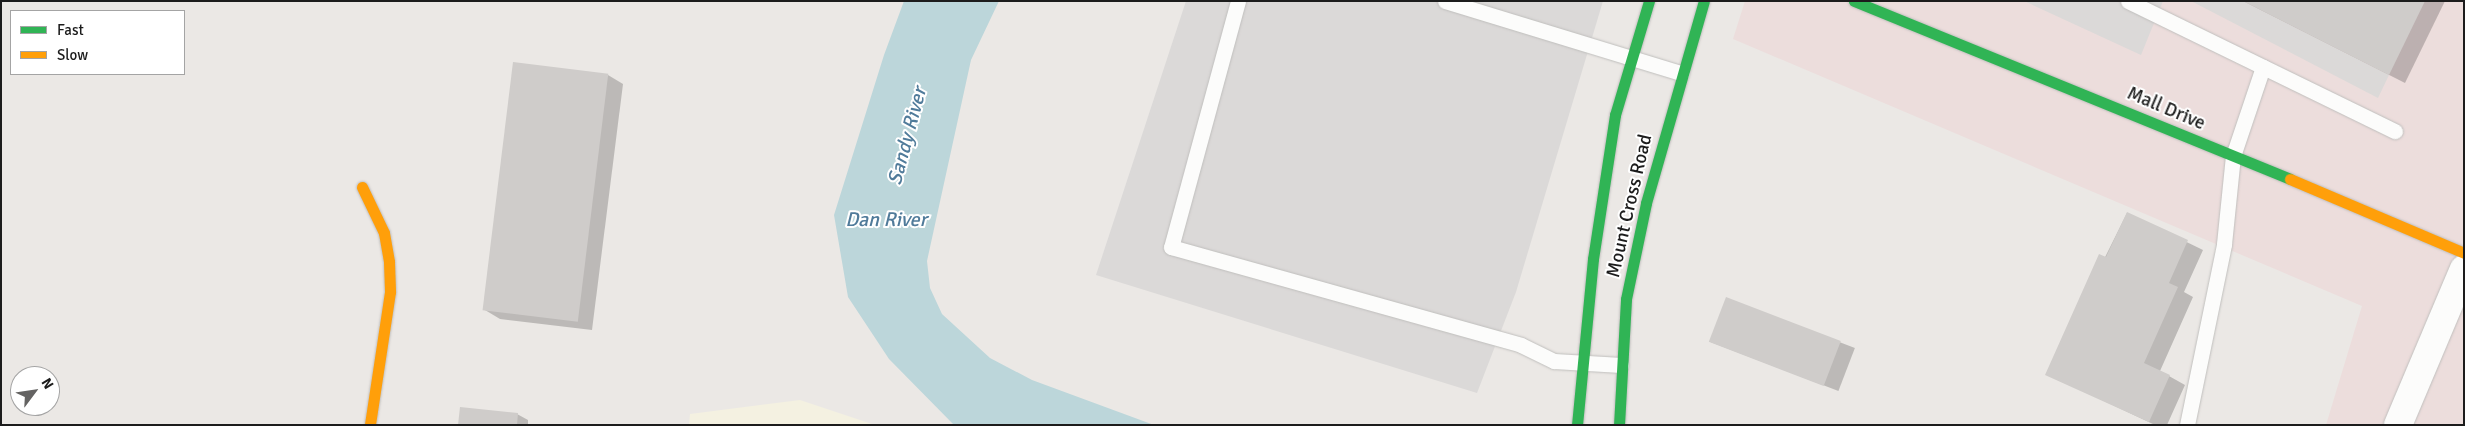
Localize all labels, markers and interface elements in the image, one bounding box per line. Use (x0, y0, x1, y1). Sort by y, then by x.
legend (10, 10, 185, 75)
text: Fast (57, 21, 84, 39)
text: Slow (57, 46, 88, 64)
street label: Mall Drive (2124, 82, 2208, 136)
water label: Sandy River (882, 85, 932, 187)
street label: Mount Cross Road (1602, 132, 1658, 280)
water label: Dan River (845, 207, 927, 231)
north arrow (10, 366, 60, 416)
text: N (38, 375, 57, 392)

